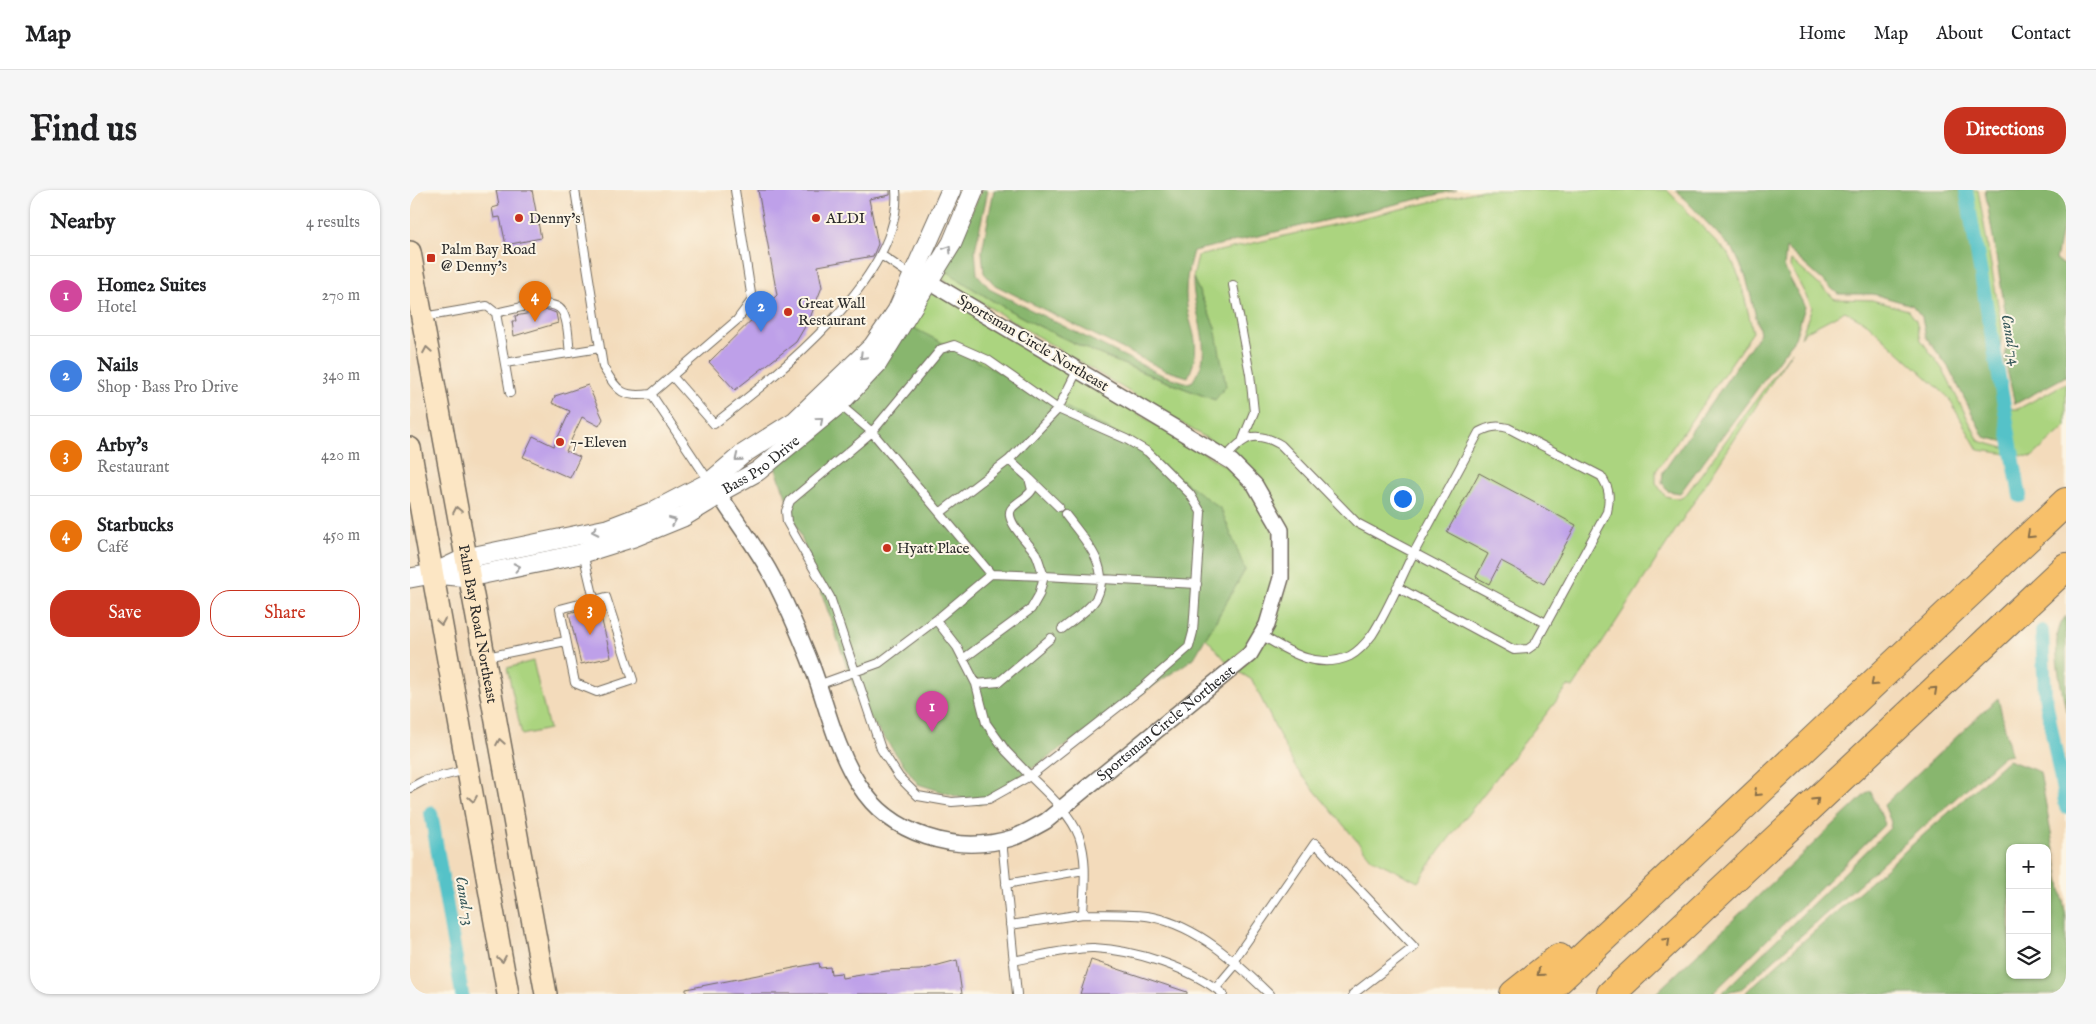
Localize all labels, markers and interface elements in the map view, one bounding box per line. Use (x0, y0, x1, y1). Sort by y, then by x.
text: Map (25, 19, 71, 50)
text: Home (1799, 23, 1846, 46)
text: Map (1874, 23, 1908, 46)
text: About (1936, 23, 1983, 46)
text: Contact (2011, 23, 2071, 46)
button: Directions (1944, 107, 2066, 154)
text: Find us (30, 108, 137, 153)
text: Nearby (50, 209, 115, 236)
place label: Denny's (529, 209, 580, 228)
place label: ALDI (825, 209, 866, 228)
marker: Denny's (513, 212, 525, 224)
marker: ALDI (810, 212, 822, 224)
text: 4 results (306, 213, 360, 233)
place label: Palm Bay Road @ Denny's (441, 240, 537, 276)
one-way arrow (942, 246, 951, 255)
marker: Palm Bay Road @ Denny's (425, 252, 437, 264)
text: Home2 Suites (97, 274, 206, 298)
pin: 4 (519, 281, 551, 322)
text: 1 (63, 286, 69, 306)
text: 270 m (321, 286, 360, 306)
street label: Sportsman Circle Northeast (954, 290, 1112, 396)
pin: 2 (745, 291, 777, 332)
place label: Great Wall Restaurant (798, 294, 866, 330)
text: Hotel (97, 298, 136, 318)
marker: Great Wall Restaurant (782, 306, 794, 318)
water label: Canal 74 (1996, 313, 2024, 368)
one-way arrow (423, 346, 433, 355)
one-way arrow (860, 350, 869, 359)
text: Nails (97, 354, 138, 378)
text: 2 (62, 366, 70, 386)
text: 340 m (322, 366, 360, 386)
text: Shop · Bass Pro Drive (97, 378, 238, 398)
one-way arrow (815, 417, 824, 426)
street label: Bass Pro Drive (719, 431, 803, 498)
place label: 7-Eleven (570, 433, 627, 452)
text: Arby's (97, 434, 148, 458)
marker: 7-Eleven (554, 436, 566, 448)
text: 3 (63, 446, 69, 466)
text: 420 m (321, 446, 360, 466)
one-way arrow (735, 453, 744, 461)
text: Restaurant (97, 458, 170, 478)
your location (1390, 486, 1416, 512)
one-way arrow (452, 506, 462, 515)
text: Starbucks (97, 514, 173, 538)
one-way arrow (668, 517, 676, 527)
text: 4 (62, 526, 70, 546)
text: 450 m (323, 526, 360, 546)
one-way arrow (591, 526, 599, 536)
one-way arrow (2027, 529, 2036, 538)
text: Café (97, 538, 128, 558)
place label: Hyatt Place (897, 539, 970, 558)
marker: Hyatt Place (881, 542, 893, 554)
street label: Palm Bay Road Northeast (454, 543, 502, 705)
one-way arrow (513, 562, 522, 573)
button: Save (50, 590, 200, 637)
button: Share (210, 590, 360, 637)
pin: 3 (574, 594, 606, 635)
one-way arrow (435, 618, 445, 627)
street label: Sportsman Circle Northeast (1093, 661, 1239, 785)
one-way arrow (1870, 677, 1879, 686)
one-way arrow (1929, 687, 1938, 696)
pin: 1 (916, 691, 948, 732)
one-way arrow (495, 737, 505, 746)
one-way arrow (1754, 787, 1763, 796)
one-way arrow (467, 795, 477, 804)
one-way arrow (1810, 798, 1819, 807)
map controls (2006, 844, 2051, 979)
button: + (2006, 844, 2051, 889)
water label: Canal 73 (450, 875, 478, 927)
button: − (2006, 889, 2051, 934)
button: layers (2006, 934, 2051, 979)
one-way arrow (1661, 938, 1670, 947)
one-way arrow (496, 955, 507, 964)
one-way arrow (1537, 968, 1546, 976)

